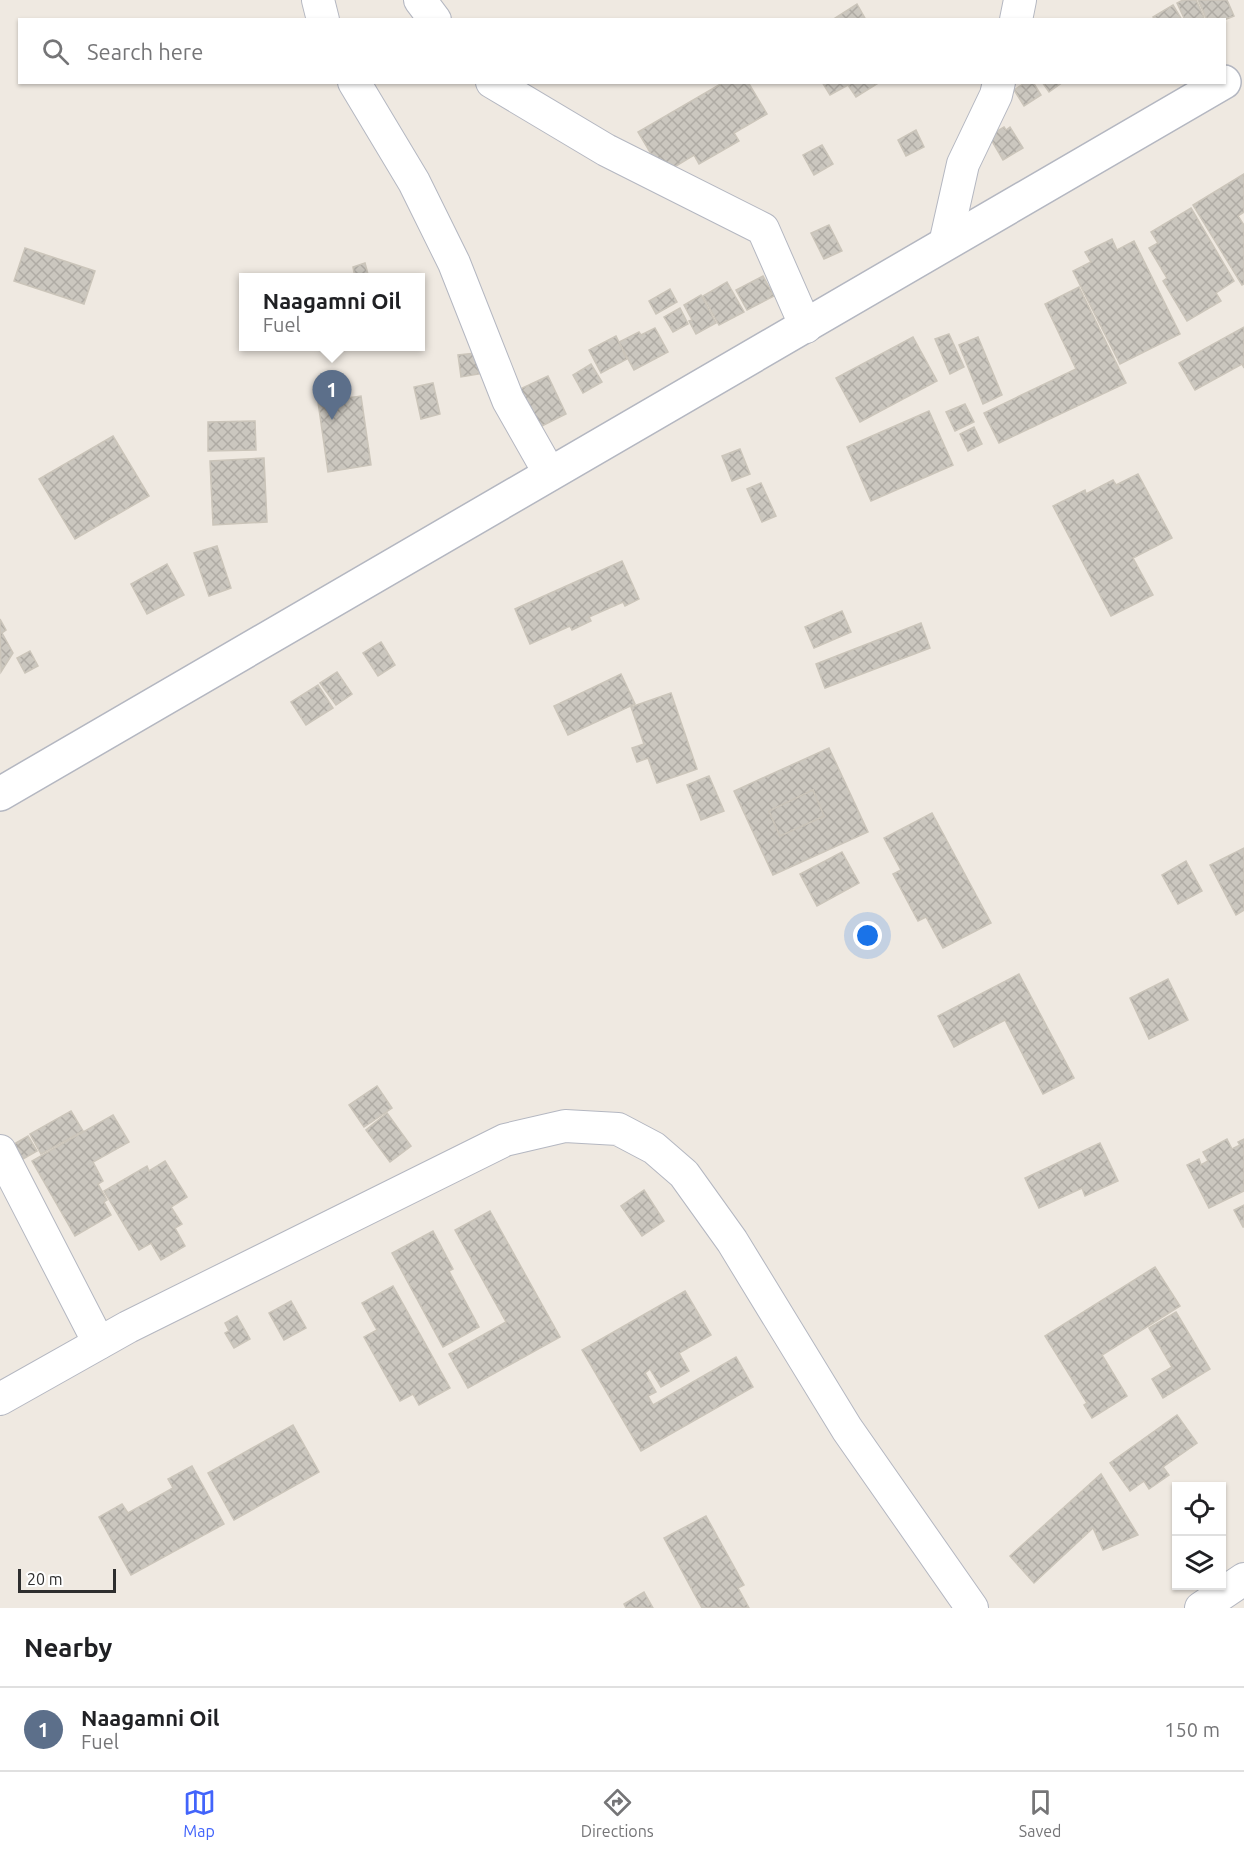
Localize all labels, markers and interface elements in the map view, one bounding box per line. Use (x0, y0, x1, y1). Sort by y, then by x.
search box (18, 18, 1226, 84)
icon: search (39, 35, 72, 68)
text: Search here (87, 39, 203, 64)
popup (239, 273, 425, 351)
text: Naagamni Oil (263, 288, 401, 313)
text: Fuel (263, 313, 301, 336)
pin: 1 (312, 370, 352, 420)
your location (853, 921, 882, 950)
map controls (1172, 1482, 1226, 1590)
button: locate (1172, 1482, 1226, 1536)
button: layers (1172, 1536, 1226, 1590)
scale bar (18, 1566, 116, 1594)
text: 20 m (27, 1570, 63, 1588)
text: Nearby (24, 1633, 112, 1662)
text: Naagamni Oil (81, 1705, 219, 1730)
text: 1 (38, 1718, 49, 1741)
text: 150 m (1164, 1718, 1220, 1741)
text: Fuel (81, 1730, 119, 1753)
tab: Map (183, 1786, 216, 1840)
tab: Directions (581, 1786, 654, 1840)
tab: Saved (1019, 1786, 1061, 1840)

